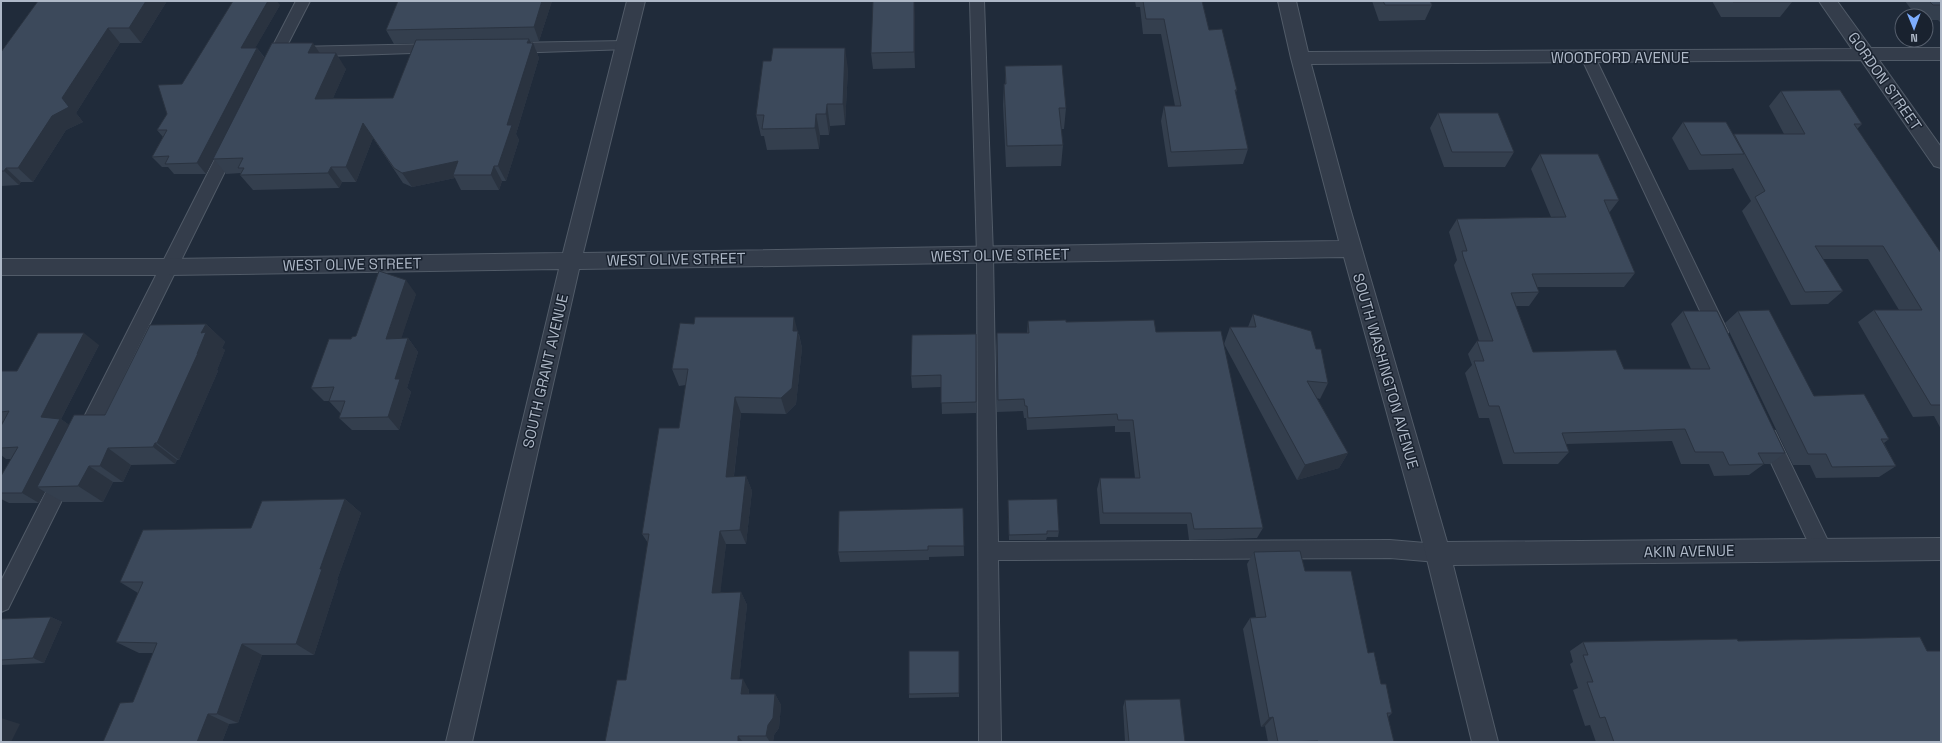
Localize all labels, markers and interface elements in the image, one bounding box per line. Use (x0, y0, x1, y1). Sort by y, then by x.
north arrow (1894, 8, 1934, 48)
street label: GORDON STREET (1844, 28, 1926, 134)
street label: WOODFORD AVENUE (1551, 48, 1689, 67)
street label: WEST OLIVE STREET (930, 244, 1070, 266)
street label: WEST OLIVE STREET (606, 248, 746, 270)
street label: WEST OLIVE STREET (282, 253, 422, 275)
street label: SOUTH WASHINGTON AVENUE (1349, 271, 1423, 471)
street label: SOUTH GRANT AVENUE (518, 292, 572, 450)
street label: AKIN AVENUE (1644, 541, 1734, 561)

